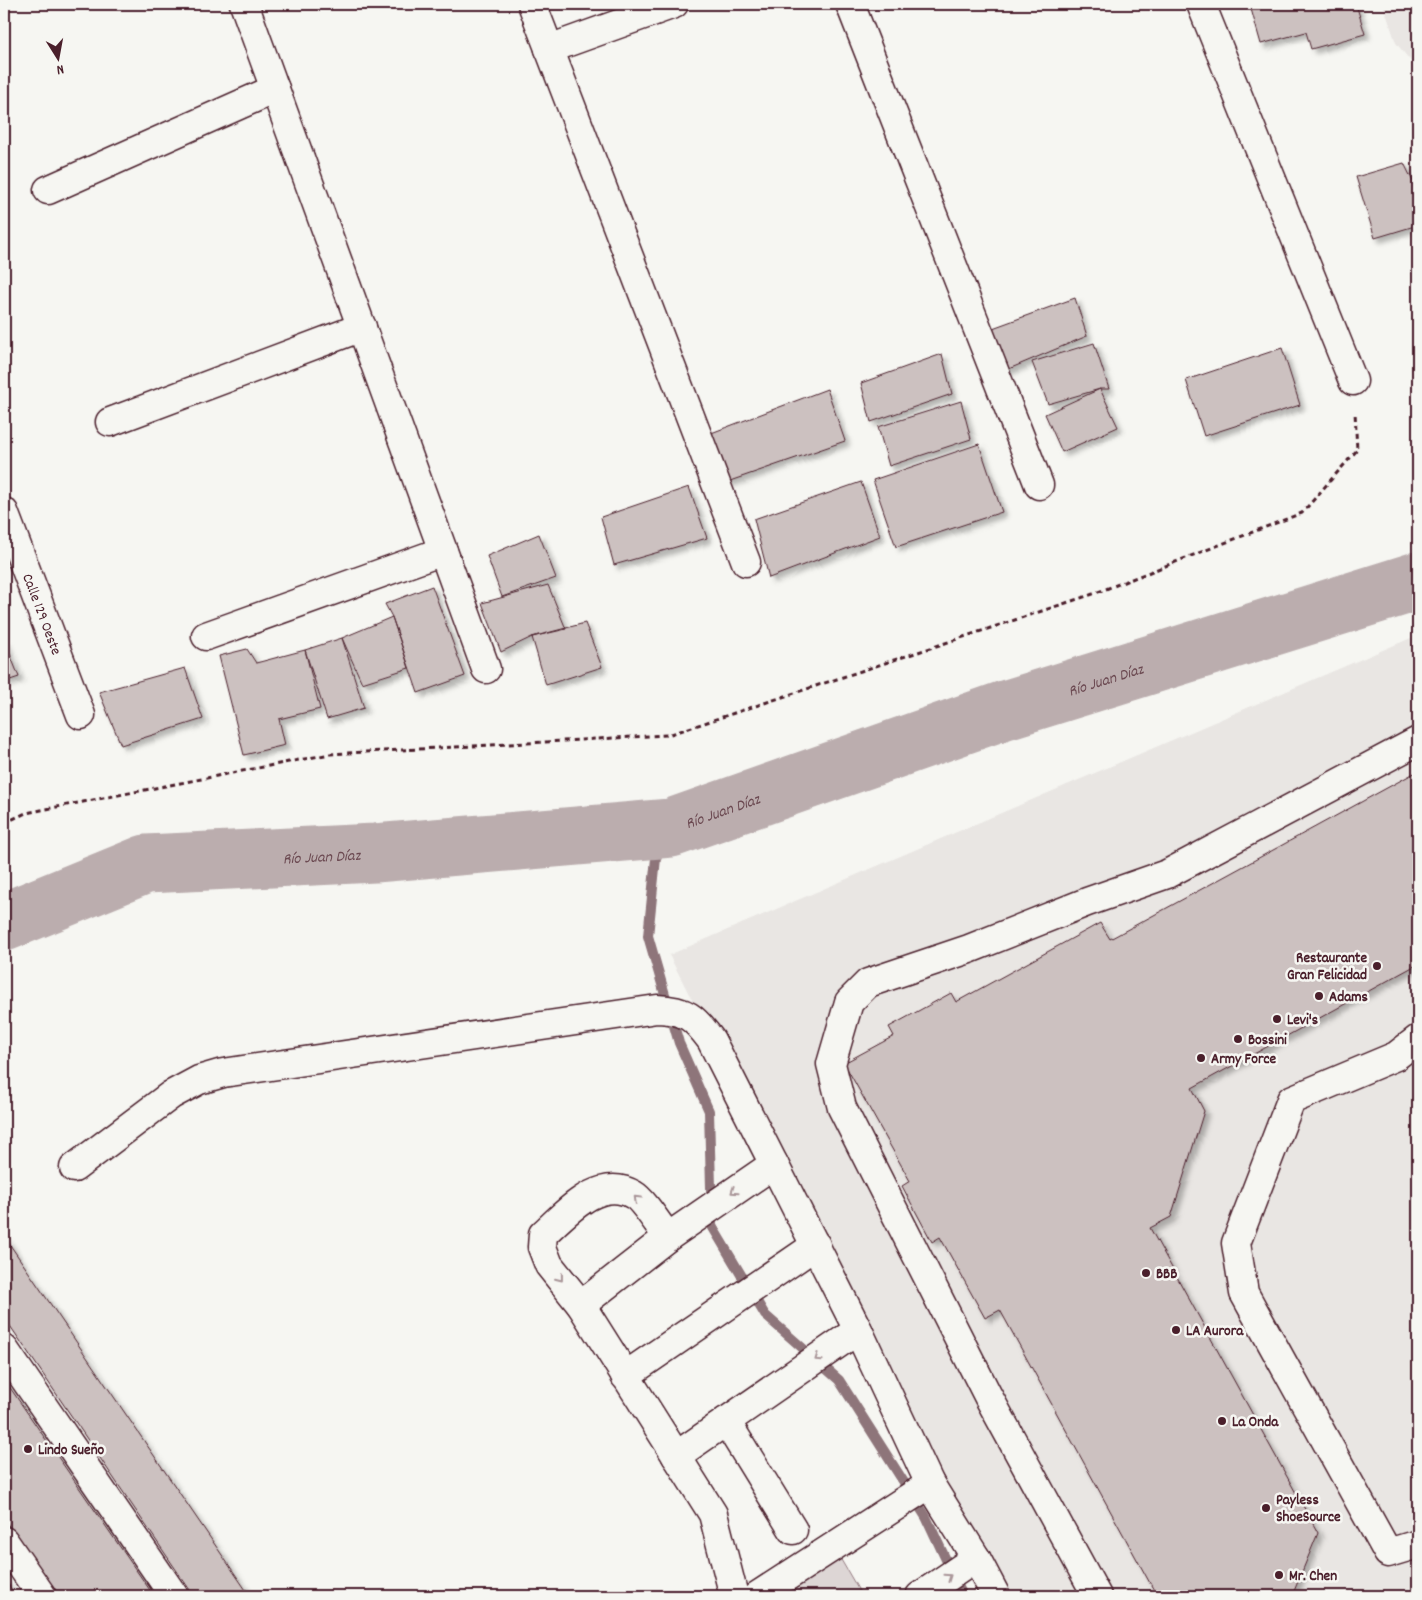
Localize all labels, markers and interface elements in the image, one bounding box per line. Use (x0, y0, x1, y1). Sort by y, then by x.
north arrow (32, 32, 82, 82)
text: N (55, 58, 65, 79)
street label: Calle 129 Oeste (15, 571, 66, 659)
water label: Río Juan Díaz (1066, 658, 1147, 704)
water label: Río Juan Díaz (683, 788, 764, 836)
water label: Río Juan Díaz (282, 845, 362, 871)
place label: Restaurante Gran Felicidad (1287, 948, 1367, 987)
marker: Restaurante Gran Felicidad (1371, 960, 1383, 972)
place label: Adams (1329, 987, 1368, 1009)
marker: Adams (1313, 990, 1325, 1002)
place label: Levi's (1287, 1010, 1318, 1032)
marker: Levi's (1271, 1013, 1283, 1025)
place label: Bossini (1248, 1030, 1287, 1052)
marker: Bossini (1232, 1033, 1244, 1045)
place label: Army Force (1211, 1049, 1277, 1071)
marker: Army Force (1195, 1052, 1207, 1064)
one-way arrow (730, 1185, 740, 1194)
one-way arrow (634, 1196, 643, 1205)
place label: BBB (1156, 1264, 1177, 1286)
marker: BBB (1140, 1267, 1152, 1279)
one-way arrow (555, 1273, 564, 1282)
place label: LA Aurora (1186, 1321, 1244, 1343)
marker: LA Aurora (1170, 1324, 1182, 1336)
one-way arrow (814, 1352, 824, 1361)
place label: La Onda (1232, 1412, 1279, 1434)
marker: La Onda (1216, 1415, 1228, 1427)
place label: Lindo Sueño (38, 1440, 105, 1462)
marker: Lindo Sueño (22, 1443, 34, 1455)
place label: Payless ShoeSource (1276, 1490, 1341, 1529)
marker: Payless ShoeSource (1260, 1502, 1272, 1514)
place label: Mr. Chen (1289, 1566, 1337, 1588)
marker: Mr. Chen (1273, 1569, 1285, 1581)
one-way arrow (942, 1574, 952, 1583)

